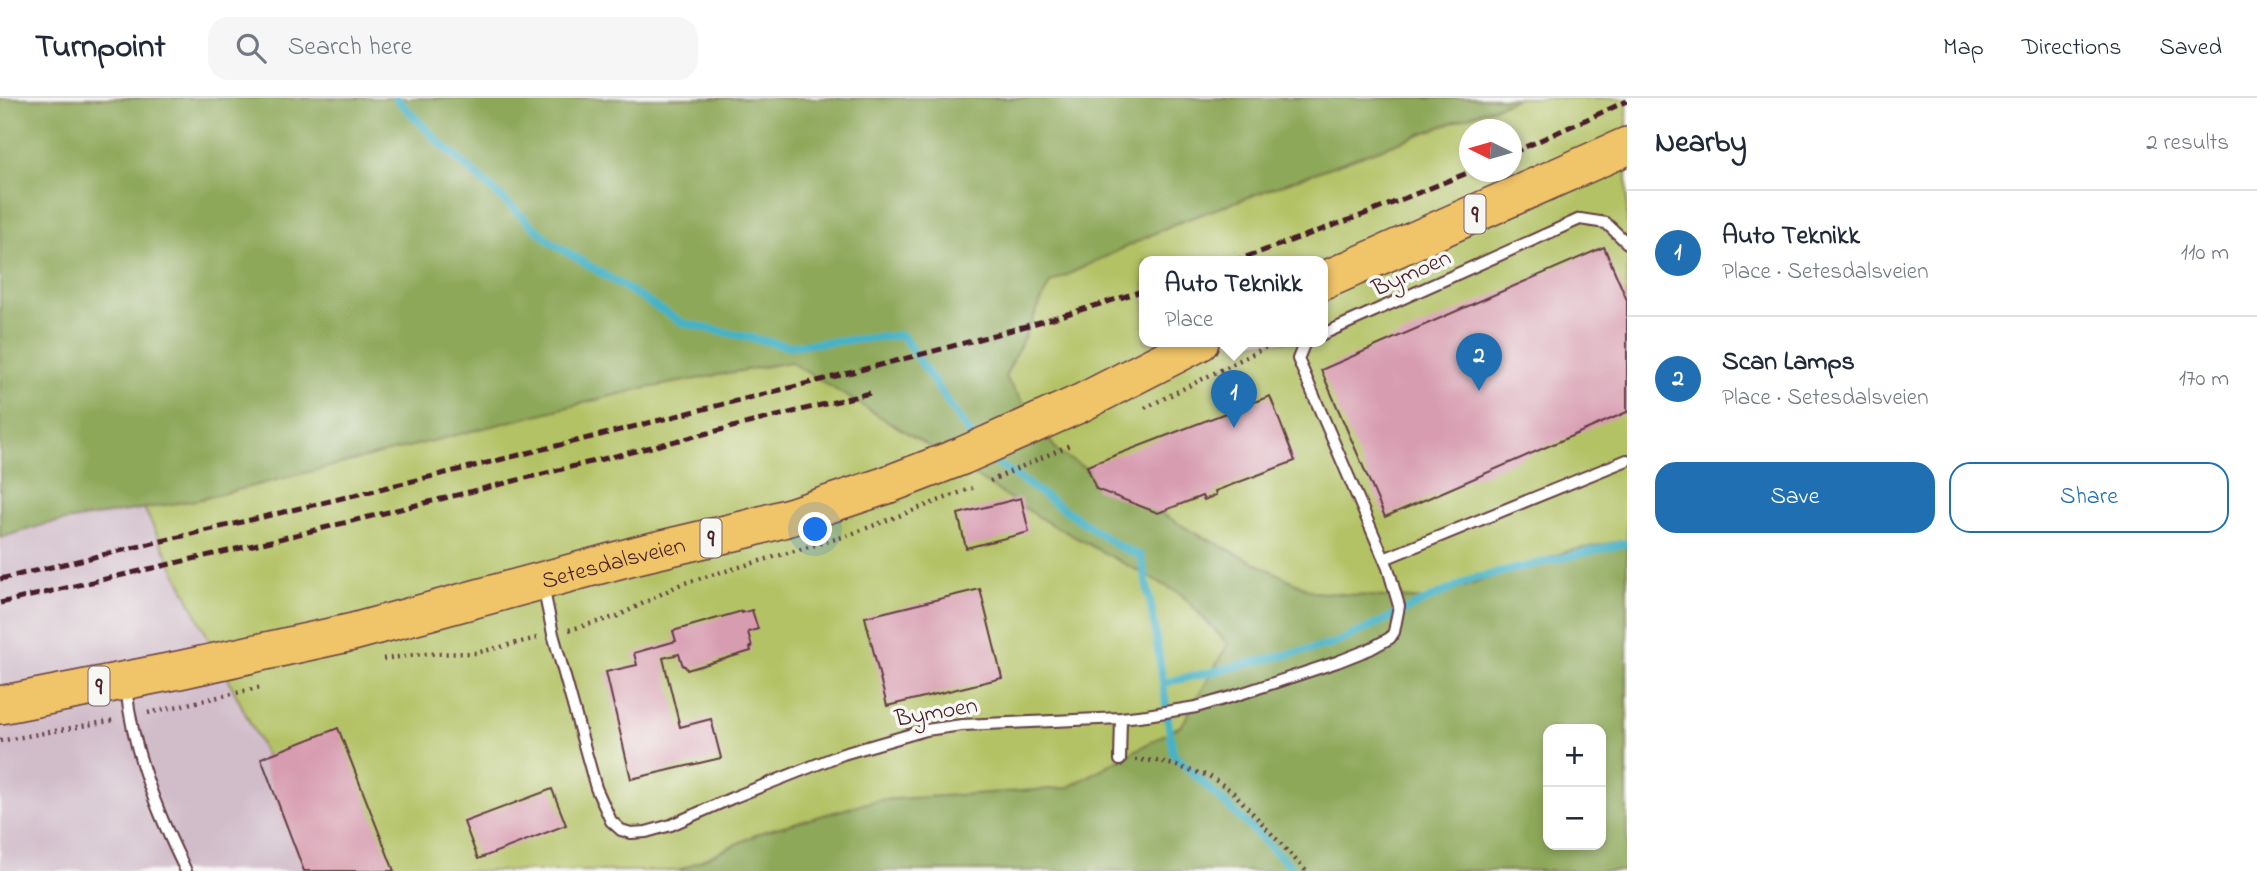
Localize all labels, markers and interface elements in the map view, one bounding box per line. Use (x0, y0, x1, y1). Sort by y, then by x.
search box (208, 17, 698, 80)
text: Turnpoint (35, 24, 166, 72)
icon: search (232, 29, 270, 67)
text: Search here (288, 29, 412, 67)
text: Map (1943, 31, 1984, 66)
text: Directions (2022, 31, 2121, 66)
text: Saved (2159, 31, 2222, 66)
north arrow (1459, 119, 1522, 182)
text: Nearby (1655, 122, 1747, 166)
text: 2 results (2146, 127, 2229, 160)
road number: 9 (1464, 195, 1486, 234)
text: Auto Teknikk (1722, 218, 1860, 256)
text: 1 (1674, 237, 1682, 270)
text: 110 m (2181, 237, 2229, 270)
street label: Bymoen (1366, 241, 1458, 309)
popup (1139, 256, 1328, 347)
text: Place · Setesdalsveien (1722, 256, 1929, 289)
text: Auto Teknikk (1165, 266, 1302, 304)
text: Place (1165, 304, 1213, 337)
pin: 2 (1456, 333, 1502, 391)
text: Scan Lamps (1722, 344, 1855, 382)
text: 2 (1672, 363, 1684, 396)
text: 170 m (2179, 363, 2229, 396)
pin: 1 (1211, 370, 1257, 428)
text: Place · Setesdalsveien (1722, 382, 1929, 415)
button: Save (1655, 462, 1935, 533)
button: Share (1949, 462, 2229, 533)
your location (798, 512, 832, 546)
road number: 9 (700, 518, 722, 558)
street label: Setesdalsveien (538, 529, 689, 600)
road number: 9 (88, 666, 110, 706)
street label: Bymoen (891, 689, 981, 739)
map controls (1543, 724, 1606, 850)
button: + (1543, 724, 1606, 787)
button: − (1543, 787, 1606, 850)

